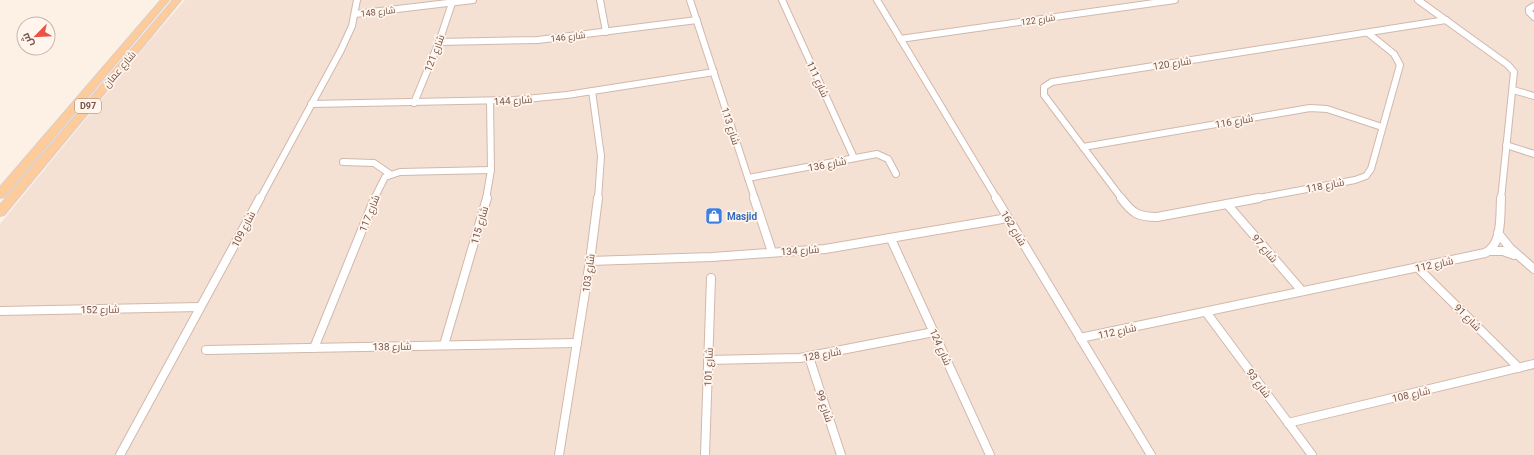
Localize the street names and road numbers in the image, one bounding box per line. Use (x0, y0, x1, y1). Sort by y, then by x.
street label: شارع 148 (360, 5, 396, 20)
street label: شارع 122 (1020, 13, 1056, 28)
street label: شارع 146 (550, 30, 586, 45)
street label: شارع 121 (422, 33, 447, 74)
street label: شارع عمان (101, 49, 139, 90)
street label: شارع 120 (1152, 55, 1192, 73)
street label: شارع 111 (803, 59, 831, 100)
street label: شارع 144 (493, 94, 533, 108)
road number: D97 (75, 99, 101, 113)
street label: شارع 113 (718, 106, 742, 147)
street label: شارع 116 (1214, 113, 1254, 131)
street label: شارع 136 (807, 155, 847, 175)
street label: شارع 118 (1305, 176, 1345, 196)
street label: شارع 117 (357, 193, 383, 234)
street label: شارع 115 (469, 205, 491, 246)
street label: شارع 162 (998, 209, 1028, 248)
street label: شارع 109 (229, 210, 258, 249)
street label: شارع 97 (1249, 232, 1279, 265)
street label: شارع 134 (780, 244, 820, 258)
street label: شارع 103 (580, 253, 598, 293)
street label: شارع 112 (1414, 255, 1454, 275)
street label: شارع 91 (1451, 302, 1483, 334)
street label: شارع 152 (81, 304, 119, 316)
street label: شارع 112 (1097, 322, 1137, 342)
street label: شارع 124 (927, 327, 953, 368)
street label: شارع 138 (373, 341, 411, 353)
street label: شارع 128 (802, 346, 842, 364)
street label: شارع 101 (702, 347, 716, 387)
street label: شارع 93 (1244, 367, 1273, 401)
street label: شارع 108 (1391, 385, 1431, 405)
street label: شارع 99 (813, 389, 835, 424)

